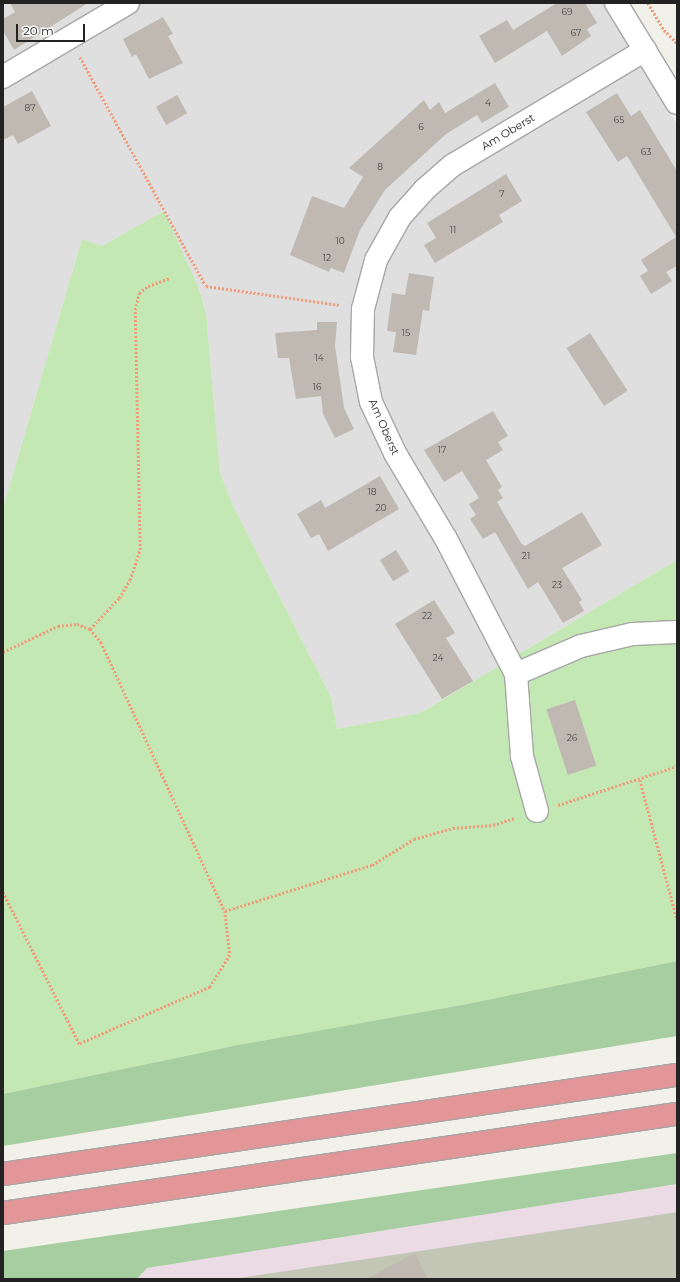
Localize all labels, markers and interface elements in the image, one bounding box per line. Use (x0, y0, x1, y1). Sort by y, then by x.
house number: 69 (562, 7, 572, 17)
scale bar (18, 16, 87, 42)
text: 20 m (23, 23, 54, 38)
house number: 67 (571, 28, 581, 38)
house number: 4 (485, 98, 491, 108)
house number: 87 (24, 103, 36, 113)
street label: Am Oberst (479, 111, 537, 153)
house number: 65 (614, 115, 624, 125)
house number: 6 (418, 122, 424, 132)
house number: 63 (641, 147, 651, 157)
house number: 8 (377, 162, 383, 172)
house number: 7 (499, 189, 505, 199)
house number: 11 (450, 225, 456, 235)
house number: 10 (335, 236, 345, 246)
house number: 12 (323, 253, 331, 263)
house number: 15 (402, 328, 410, 338)
house number: 14 (314, 353, 324, 363)
house number: 16 (313, 382, 321, 392)
street label: Am Oberst (366, 397, 402, 457)
house number: 17 (438, 445, 446, 455)
house number: 18 (368, 487, 376, 497)
house number: 20 (375, 503, 387, 513)
house number: 21 (522, 551, 530, 561)
house number: 23 (552, 580, 562, 590)
house number: 22 (422, 611, 432, 621)
house number: 24 (433, 653, 443, 663)
house number: 26 (567, 733, 577, 743)

